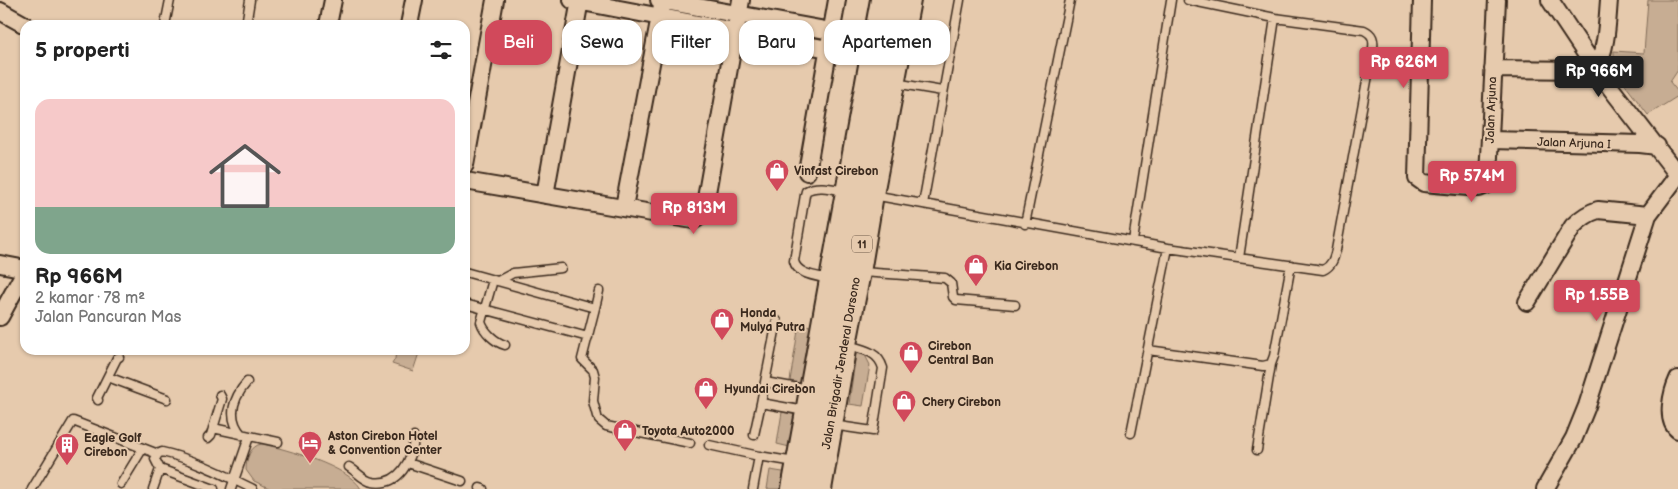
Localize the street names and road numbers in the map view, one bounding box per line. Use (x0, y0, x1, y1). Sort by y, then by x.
street label: Jalan Arjuna (1483, 76, 1500, 144)
street label: Jalan Arjuna I (1537, 135, 1611, 152)
road number: 11 (852, 235, 872, 252)
street label: Jalan Brigadir Jenderal Darsono (819, 276, 864, 450)

